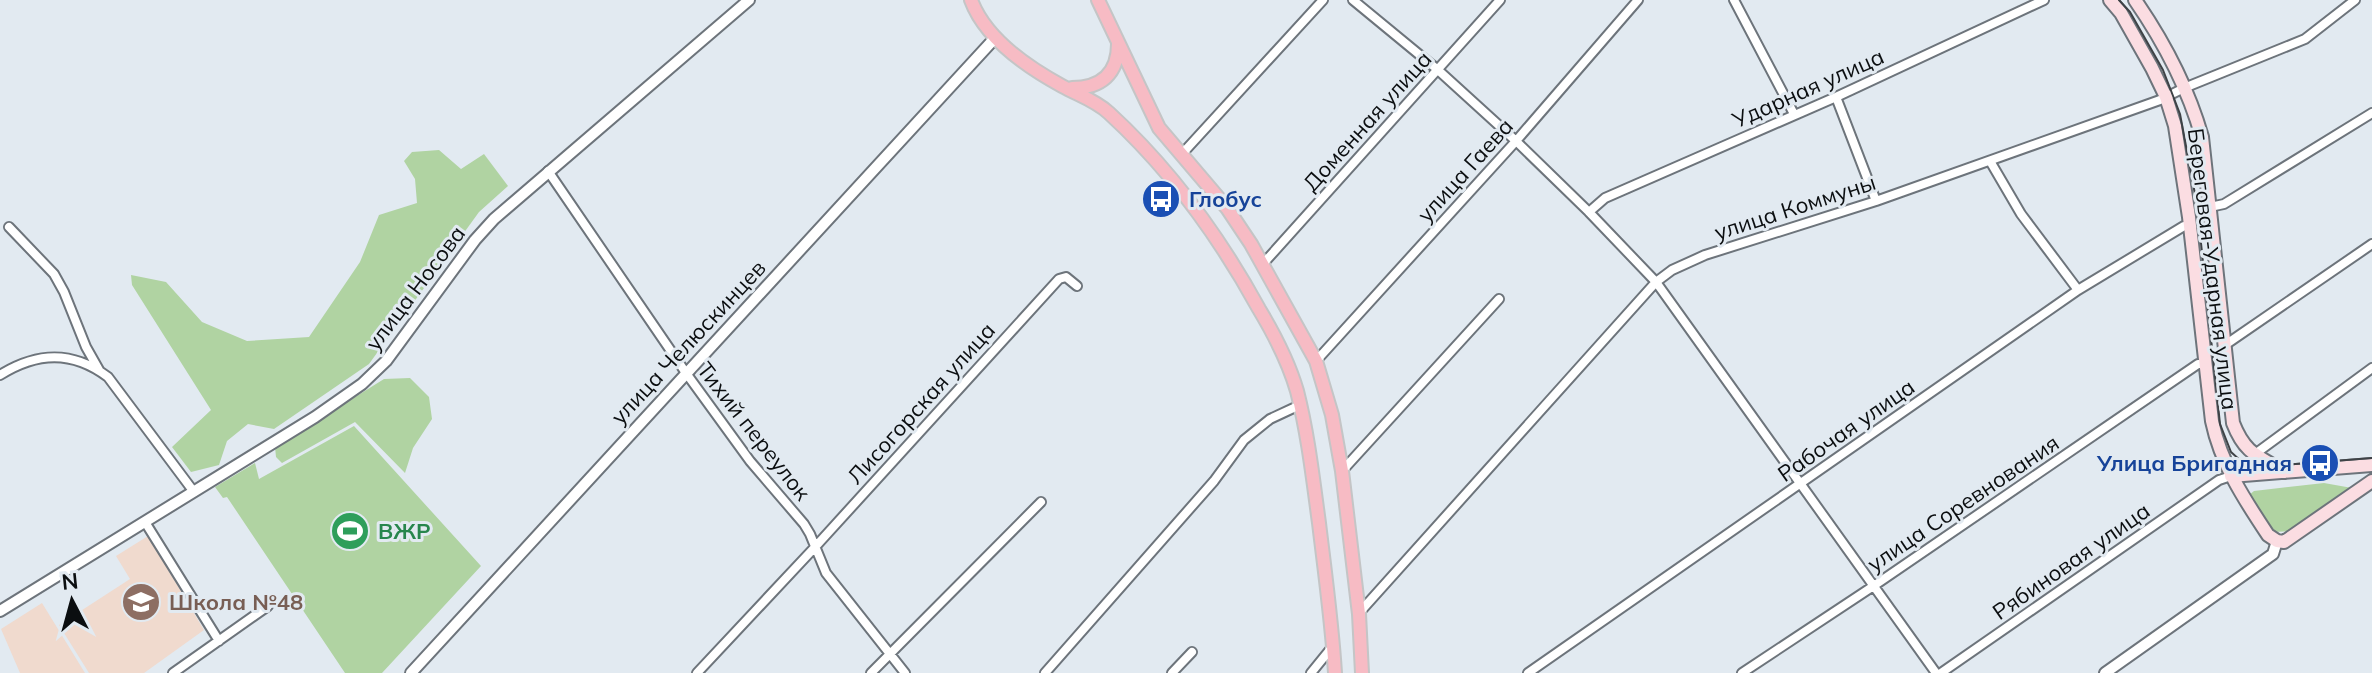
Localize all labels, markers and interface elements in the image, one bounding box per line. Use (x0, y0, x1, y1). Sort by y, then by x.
street label: Ударная улица (1727, 42, 1888, 134)
street label: Доменная улица (1297, 45, 1437, 197)
street label: улица Гаева (1411, 112, 1519, 228)
street label: Береговая-Ударная улица (2182, 127, 2244, 411)
street label: улица Коммуны (1711, 168, 1879, 246)
bus stop icon: Глобус (1140, 178, 1182, 220)
place label: Глобус (1189, 185, 1262, 213)
street label: улица Носова (359, 220, 471, 356)
street label: улица Челюскинцев (605, 254, 771, 430)
street label: Лисогорская улица (841, 316, 1001, 490)
street label: Тихий переулок (691, 356, 817, 506)
street label: Рабочая улица (1772, 372, 1920, 488)
street label: улица Соревнования (1862, 428, 2064, 578)
bus stop icon: Улица Бригадная (2299, 442, 2341, 484)
place label: Улица Бригадная (2096, 449, 2292, 477)
street label: Рябиновая улица (1987, 496, 2155, 626)
sports icon: ВЖР (329, 510, 371, 552)
place label: ВЖР (378, 517, 431, 545)
north arrow (32, 561, 112, 641)
text: N (60, 566, 80, 596)
school or university icon: Школа №48 (120, 581, 162, 623)
place label: Школа №48 (169, 588, 303, 616)

